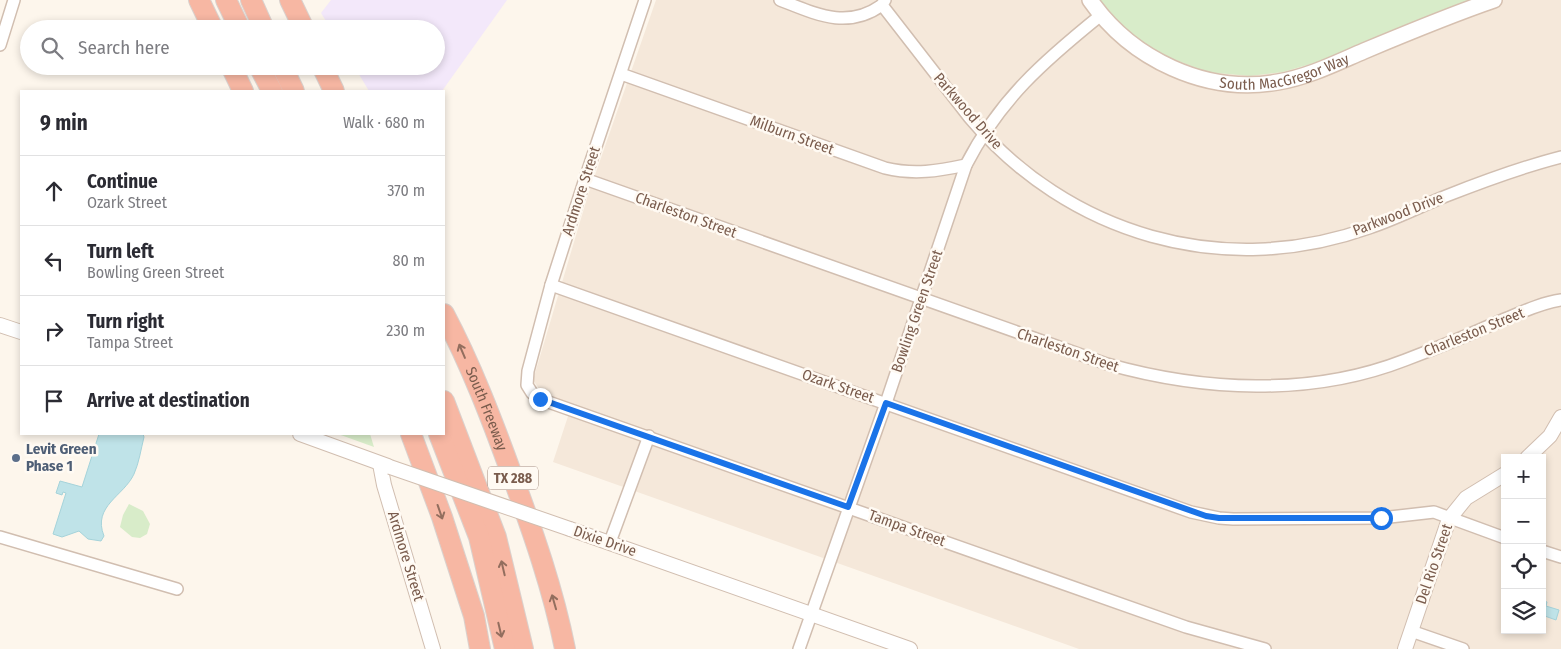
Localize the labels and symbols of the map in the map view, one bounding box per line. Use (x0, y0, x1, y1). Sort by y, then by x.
street label: South MacGregor Way (1218, 50, 1352, 94)
street label: Parkwood Drive (930, 69, 1006, 153)
street label: Milburn Street (748, 112, 836, 159)
street label: Ardmore Street (558, 144, 604, 238)
street label: Charleston Street (633, 188, 739, 242)
street label: Parkwood Drive (1350, 188, 1446, 240)
street label: Bowling Green Street (888, 247, 946, 375)
street label: Charleston Street (1421, 304, 1527, 360)
street label: Charleston Street (1015, 324, 1121, 376)
one-way arrow (457, 344, 466, 359)
street label: South Freeway (462, 364, 511, 454)
street label: Ozark Street (800, 365, 876, 407)
route end (529, 388, 552, 411)
place label: Levit Green Phase 1 (26, 440, 97, 475)
marker: Levit Green Phase 1 (10, 452, 22, 464)
road number: TX 288 (488, 466, 538, 489)
one-way arrow (436, 504, 445, 519)
street label: Tampa Street (866, 506, 948, 550)
route start (1370, 507, 1393, 530)
street label: Ardmore Street (384, 509, 428, 603)
street label: Del Rio Street (1412, 521, 1456, 607)
street label: Dixie Drive (571, 522, 639, 560)
one-way arrow (498, 560, 507, 576)
one-way arrow (549, 594, 559, 610)
one-way arrow (496, 621, 505, 637)

